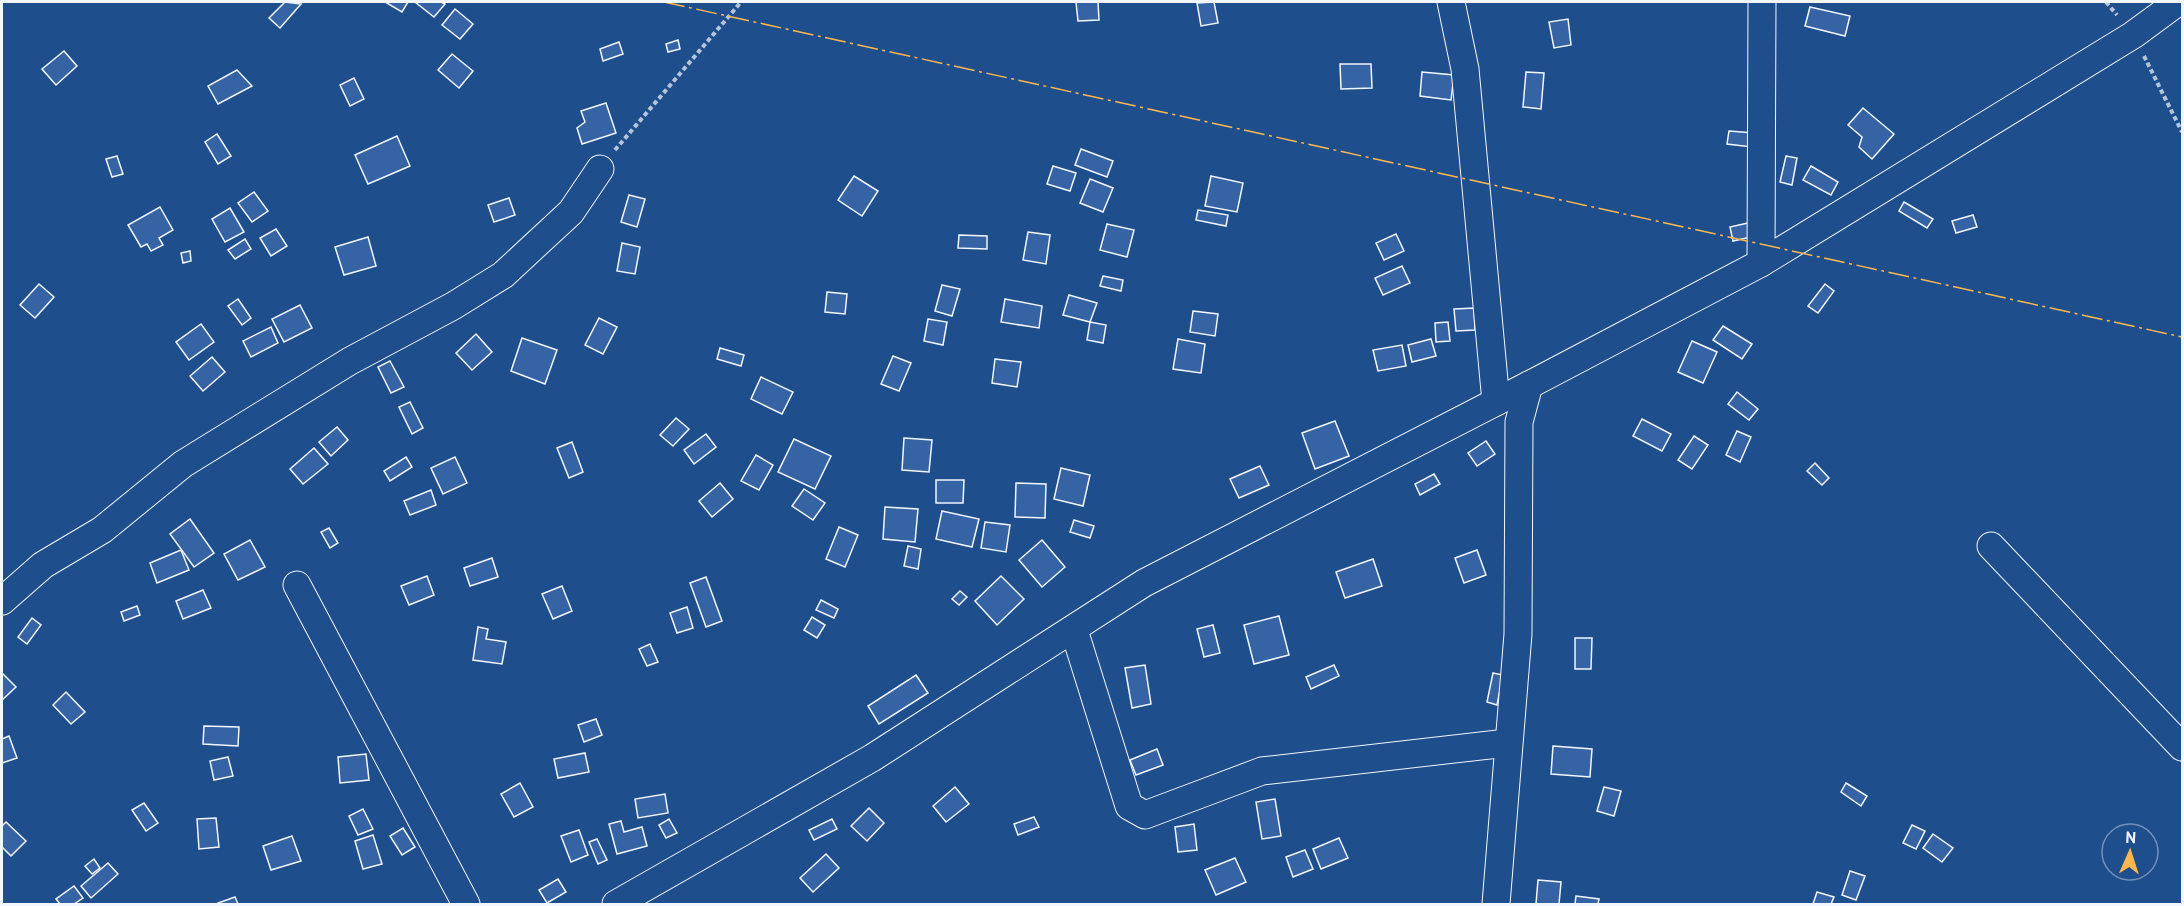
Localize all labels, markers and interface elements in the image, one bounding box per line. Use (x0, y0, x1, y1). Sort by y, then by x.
north arrow (2100, 822, 2160, 882)
text: N (2125, 827, 2137, 847)

